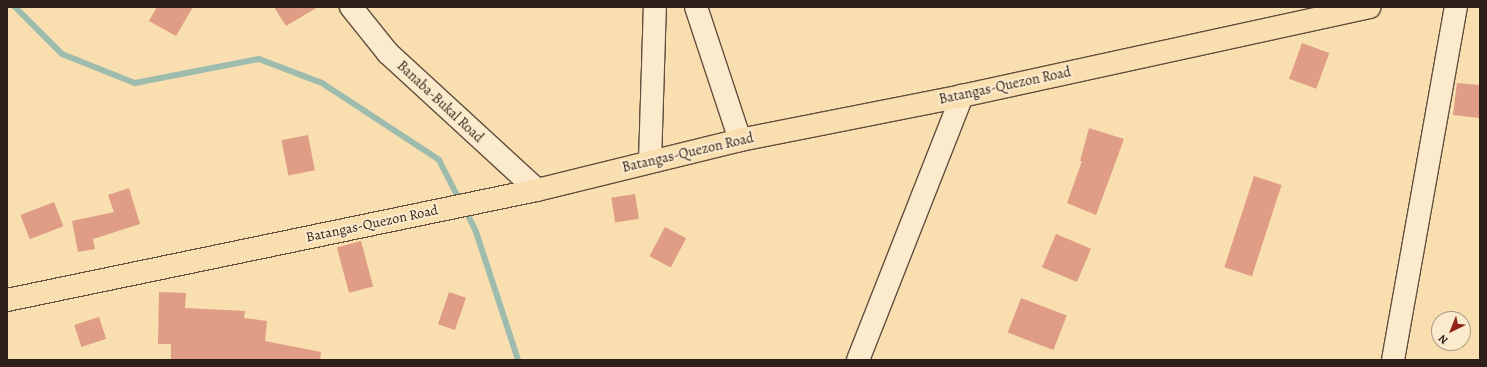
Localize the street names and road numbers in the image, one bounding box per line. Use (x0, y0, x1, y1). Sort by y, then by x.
street label: Banaba-Bukal Road (393, 58, 487, 146)
street label: Batangas-Quezon Road (937, 64, 1073, 108)
street label: Batangas-Quezon Road (621, 130, 755, 176)
street label: Batangas-Quezon Road (304, 202, 440, 246)

